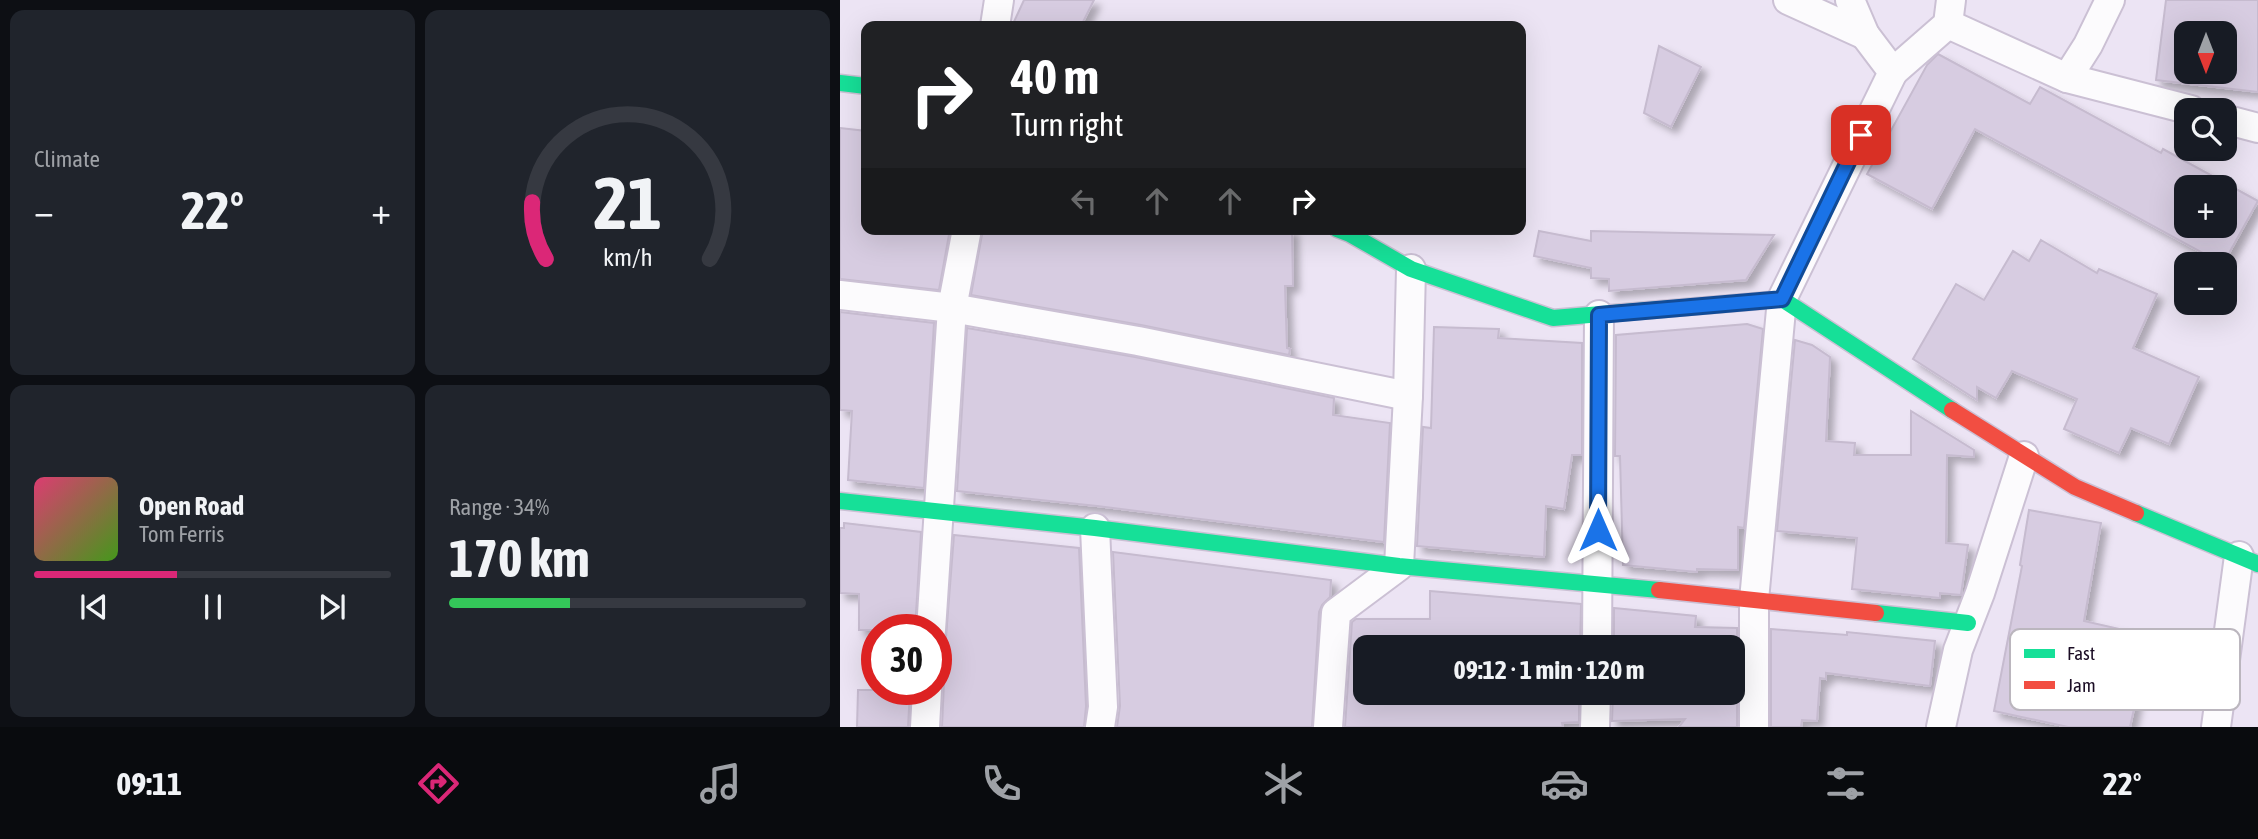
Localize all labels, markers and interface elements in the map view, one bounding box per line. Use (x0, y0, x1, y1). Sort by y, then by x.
north arrow (2174, 21, 2236, 84)
map controls (2174, 21, 2237, 315)
text: 40 m (1011, 48, 1099, 104)
icon: right (896, 49, 987, 140)
button: search (2174, 98, 2237, 161)
pin (1831, 105, 1891, 165)
text: Turn right (1011, 106, 1124, 143)
icon: arrive (1842, 116, 1880, 154)
text: Climate (34, 146, 100, 172)
text: 21 (593, 161, 662, 244)
button: + (2174, 175, 2237, 238)
text: 22° (181, 180, 244, 240)
icon: left (1065, 182, 1103, 220)
icon: ahead (1138, 182, 1176, 220)
icon: ahead (1211, 182, 1249, 220)
icon: right (1284, 182, 1322, 220)
text: − (34, 189, 54, 232)
text: + (371, 189, 391, 232)
text: km/h (603, 242, 652, 270)
button: − (2174, 252, 2237, 315)
text: Open Road (139, 491, 244, 521)
position arrow (1561, 493, 1635, 567)
text: Range · 34% (449, 494, 549, 520)
text: Tom Ferris (139, 521, 224, 547)
text: 170 km (449, 528, 590, 588)
icon: previous (75, 588, 113, 626)
icon: pause (194, 588, 232, 626)
icon: next (313, 588, 351, 626)
speed limit sign: 30 (861, 614, 952, 705)
legend (2010, 629, 2240, 710)
text: Fast (2067, 642, 2095, 664)
text: 09:12 · 1 min · 120 m (1454, 655, 1644, 685)
text: Jam (2067, 674, 2096, 696)
icon: directions (414, 759, 463, 808)
icon: music (696, 759, 745, 808)
icon: phone (977, 759, 1026, 808)
icon: climate (1259, 759, 1308, 808)
icon: car (1540, 759, 1589, 808)
icon: filters (1821, 759, 1870, 808)
text: 09:11 (116, 765, 182, 802)
text: 22° (2103, 765, 2142, 802)

